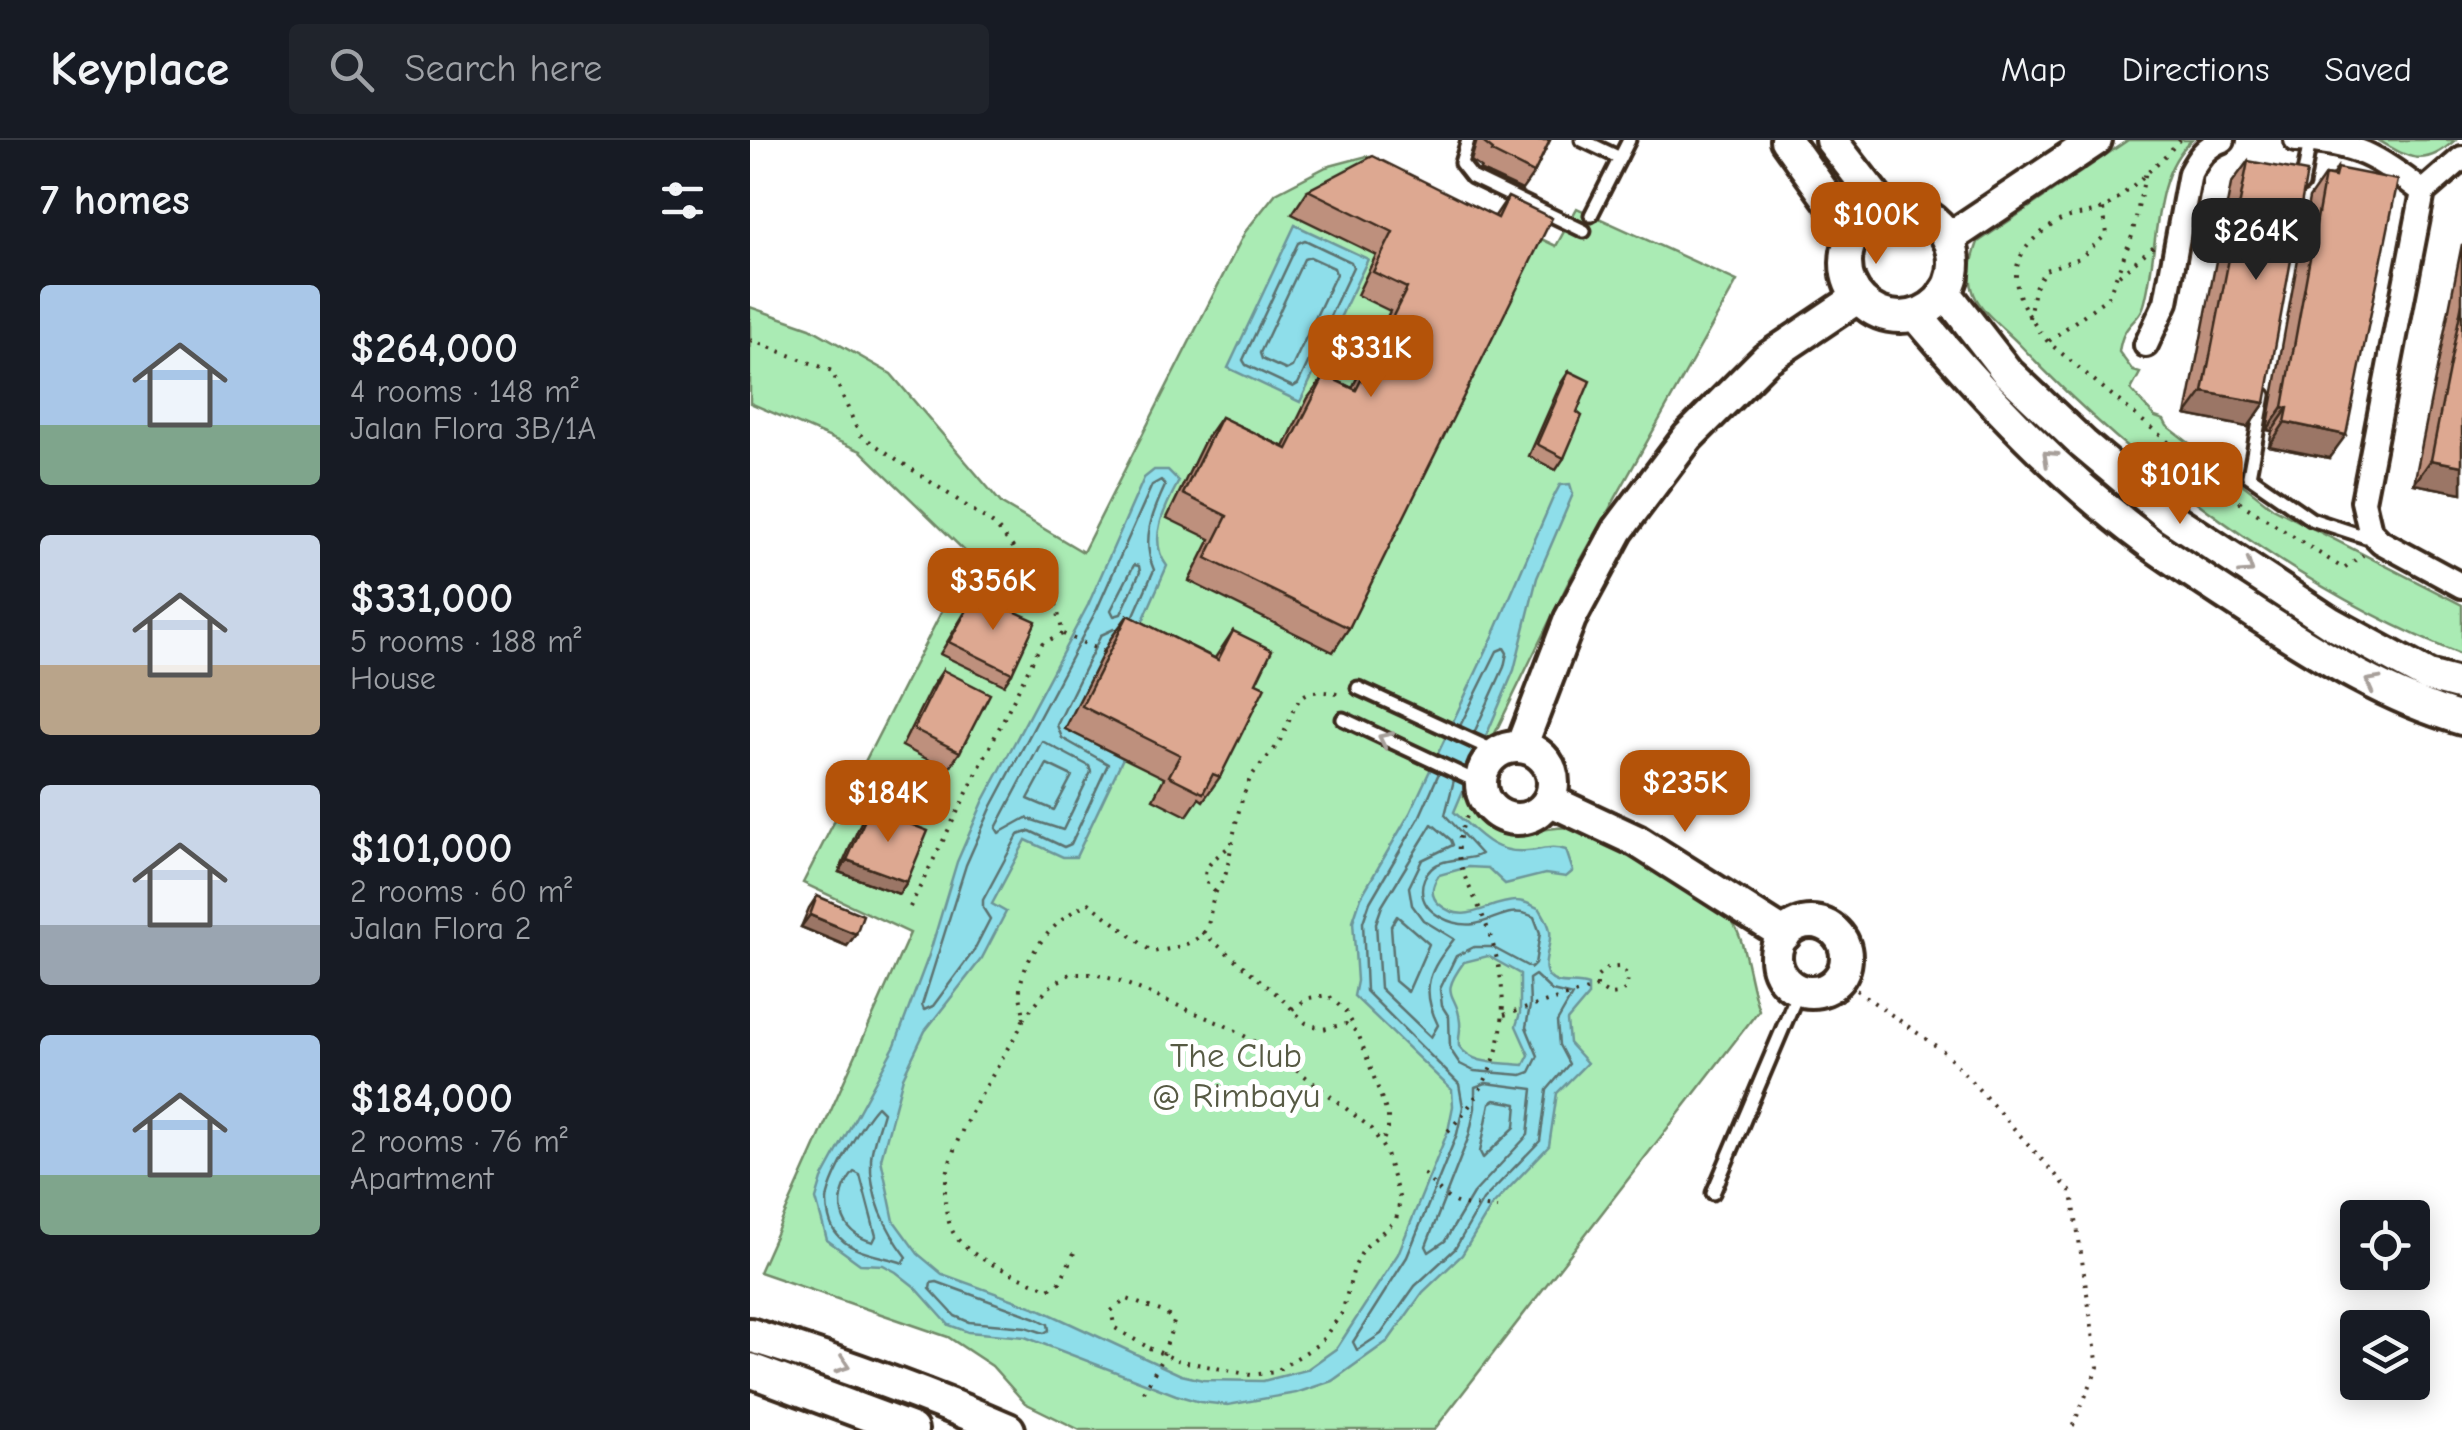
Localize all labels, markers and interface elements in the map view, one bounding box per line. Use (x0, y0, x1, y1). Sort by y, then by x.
search box (289, 24, 989, 114)
text: Keyplace (50, 42, 229, 97)
icon: search (324, 42, 379, 97)
text: Search here (404, 47, 602, 91)
text: Map (2001, 49, 2067, 90)
text: Directions (2122, 49, 2270, 90)
text: Saved (2325, 49, 2412, 90)
icon: filters (655, 173, 710, 228)
text: 7 homes (40, 176, 190, 225)
pin: $100K (1806, 182, 1946, 267)
text: $100K (1833, 196, 1919, 233)
pin: $264K (2186, 198, 2326, 283)
text: $264K (2214, 212, 2298, 249)
pin: $331K (1301, 315, 1441, 400)
text: $264,000 (350, 324, 518, 373)
icon: home (120, 325, 240, 445)
text: $331K (1330, 329, 1412, 366)
text: 4 rooms · 148 m² (350, 373, 579, 410)
text: Jalan Flora 3B/1A (350, 410, 596, 447)
pin: $101K (2110, 442, 2250, 527)
one-way arrow (2042, 451, 2061, 469)
text: $101K (2140, 456, 2220, 493)
pin: $356K (923, 548, 1063, 633)
one-way arrow (2237, 556, 2255, 575)
text: $356K (950, 562, 1036, 599)
text: $331,000 (350, 574, 513, 623)
icon: home (120, 575, 240, 695)
text: 5 rooms · 188 m² (350, 623, 582, 660)
text: House (350, 660, 436, 697)
one-way arrow (2365, 675, 2383, 695)
one-way arrow (1377, 732, 1395, 752)
pin: $235K (1615, 750, 1755, 835)
pin: $184K (818, 760, 958, 845)
text: $235K (1642, 764, 1728, 801)
text: $184K (847, 774, 929, 811)
text: $101,000 (350, 824, 512, 873)
icon: home (120, 825, 240, 945)
text: 2 rooms · 60 m² (350, 873, 572, 910)
text: Jalan Flora 2 (350, 910, 531, 947)
park label: The Club @ Rimbayu (1152, 1035, 1320, 1116)
text: $184,000 (350, 1074, 513, 1123)
icon: home (120, 1075, 240, 1195)
text: 2 rooms · 76 m² (350, 1123, 568, 1160)
text: Apartment (350, 1160, 493, 1197)
map controls (2340, 1200, 2430, 1400)
button: locate (2340, 1200, 2430, 1290)
button: layers (2340, 1310, 2430, 1400)
one-way arrow (833, 1353, 850, 1373)

